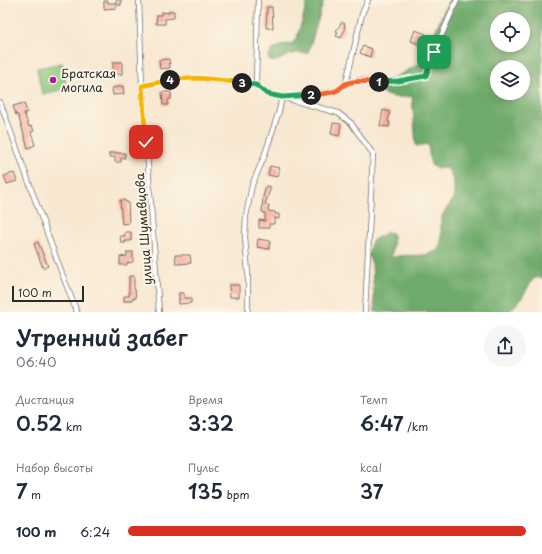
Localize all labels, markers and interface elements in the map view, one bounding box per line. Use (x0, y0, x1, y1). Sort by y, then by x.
map controls (490, 12, 530, 100)
button: locate (490, 12, 530, 52)
pin (417, 35, 451, 69)
icon: arrive (423, 41, 445, 63)
button: layers (490, 60, 530, 100)
place label: Братская могила (61, 64, 116, 96)
pin: 4 (160, 70, 180, 90)
text: 4 (166, 71, 174, 88)
pin: 1 (369, 72, 389, 92)
pin: 3 (232, 73, 252, 93)
text: 1 (376, 73, 382, 90)
text: 3 (238, 74, 246, 91)
marker: Братская могила (48, 75, 58, 85)
pin: 2 (301, 85, 321, 105)
text: 2 (307, 86, 315, 103)
pin (129, 125, 163, 159)
icon: check (135, 131, 157, 153)
street label: улица Шумавцова (130, 172, 156, 286)
scale bar (12, 284, 84, 303)
text: 100 m (18, 284, 52, 301)
text: Утренний забег (16, 320, 187, 353)
button: share (484, 325, 526, 367)
text: 06:40 (16, 352, 56, 371)
text: Дистанция (16, 391, 74, 408)
text: Время (188, 391, 223, 408)
text: Темп (360, 391, 388, 408)
text: 0.52 (16, 408, 62, 438)
text: 3:32 (188, 408, 234, 438)
text: 6:47 (360, 408, 404, 438)
text: km (62, 418, 82, 435)
text: /km (404, 418, 428, 435)
text: Набор высоты (16, 459, 93, 476)
text: Пульс (188, 459, 219, 476)
text: kcal (360, 459, 382, 476)
text: 7 (16, 476, 27, 506)
text: 135 (188, 476, 223, 506)
text: 37 (360, 476, 383, 506)
text: m (27, 486, 41, 503)
text: bpm (223, 486, 250, 503)
text: 100 m (16, 522, 57, 541)
text: 6:24 (80, 522, 110, 541)

